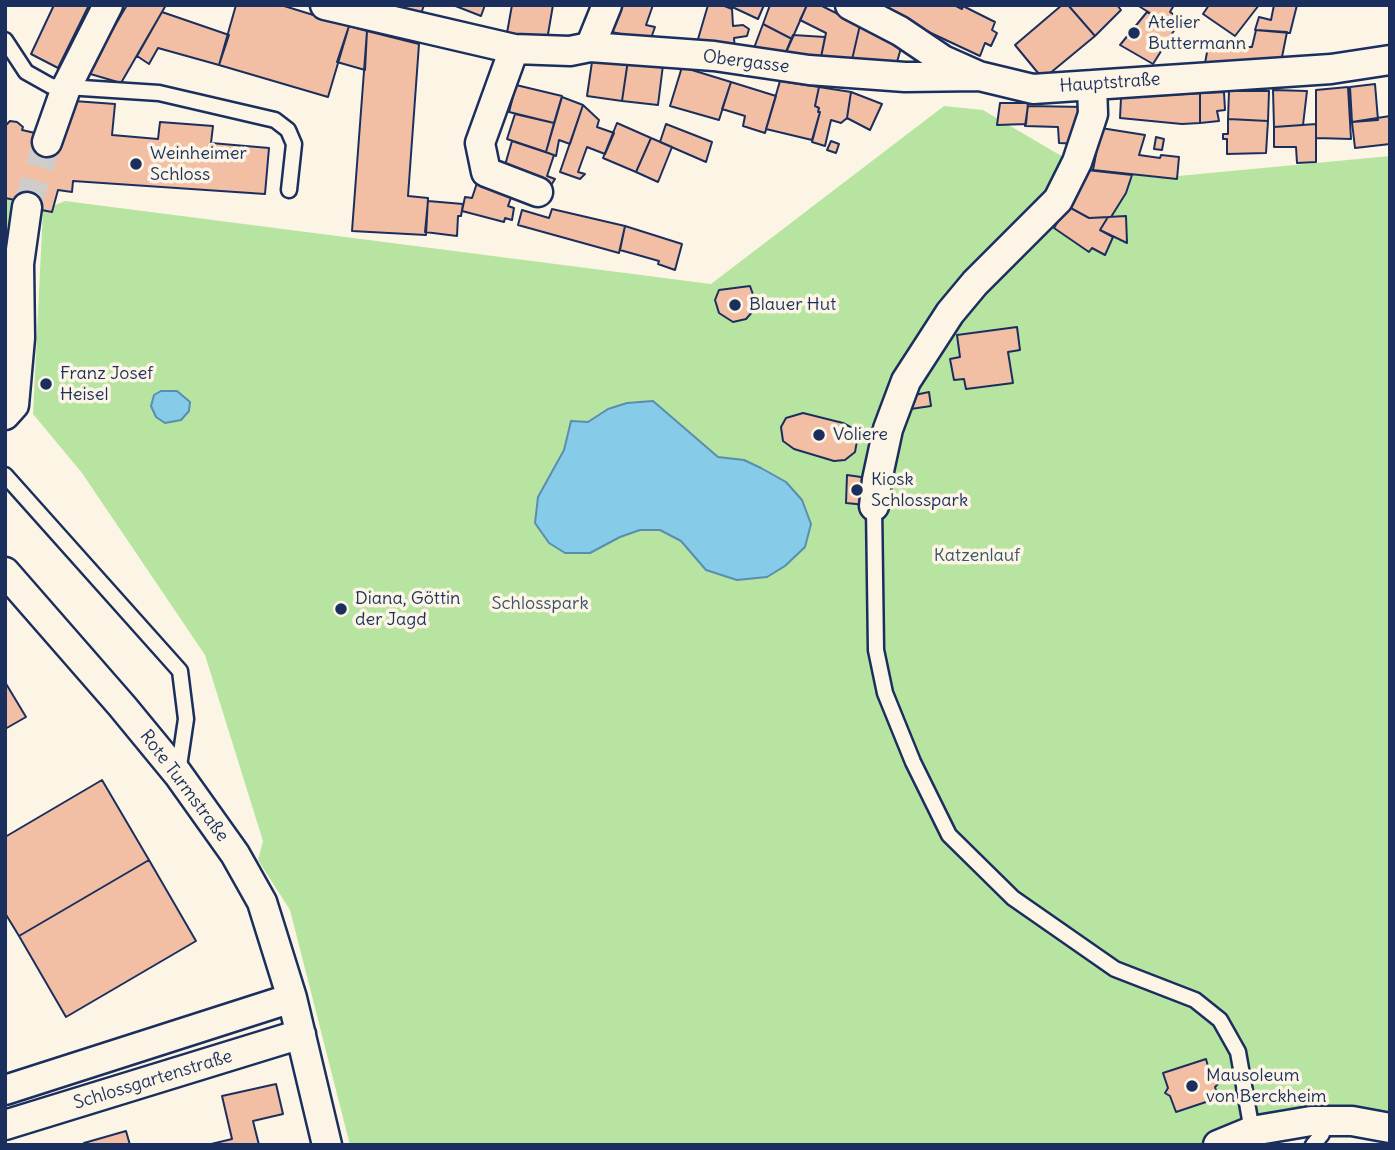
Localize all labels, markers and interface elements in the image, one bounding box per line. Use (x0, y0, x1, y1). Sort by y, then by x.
place label: Atelier Buttermann (1148, 12, 1246, 54)
marker: Atelier Buttermann (1126, 25, 1142, 41)
street label: Obergasse (701, 46, 791, 78)
street label: Hauptstraße (1059, 69, 1161, 97)
place label: Weinheimer Schloss (150, 143, 247, 186)
marker: Weinheimer Schloss (128, 156, 144, 172)
place label: Blauer Hut (749, 294, 836, 316)
marker: Blauer Hut (727, 297, 743, 313)
place label: Franz Josef Heisel (60, 363, 153, 406)
marker: Franz Josef Heisel (38, 376, 54, 392)
place label: Voliere (833, 424, 888, 446)
marker: Voliere (811, 427, 827, 443)
place label: Kiosk Schlosspark (871, 469, 968, 512)
marker: Kiosk Schlosspark (849, 482, 865, 498)
park label: Katzenlauf (934, 545, 1020, 567)
place label: Diana, Göttin der Jagd (355, 588, 460, 630)
park label: Schlosspark (491, 593, 589, 615)
marker: Diana, Göttin der Jagd (333, 601, 349, 617)
street label: Rote Turmstraße (135, 726, 233, 846)
street label: Schlossgartenstraße (71, 1046, 235, 1114)
place label: Mausoleum von Berckheim (1206, 1065, 1326, 1108)
marker: Mausoleum von Berckheim (1184, 1078, 1200, 1094)

